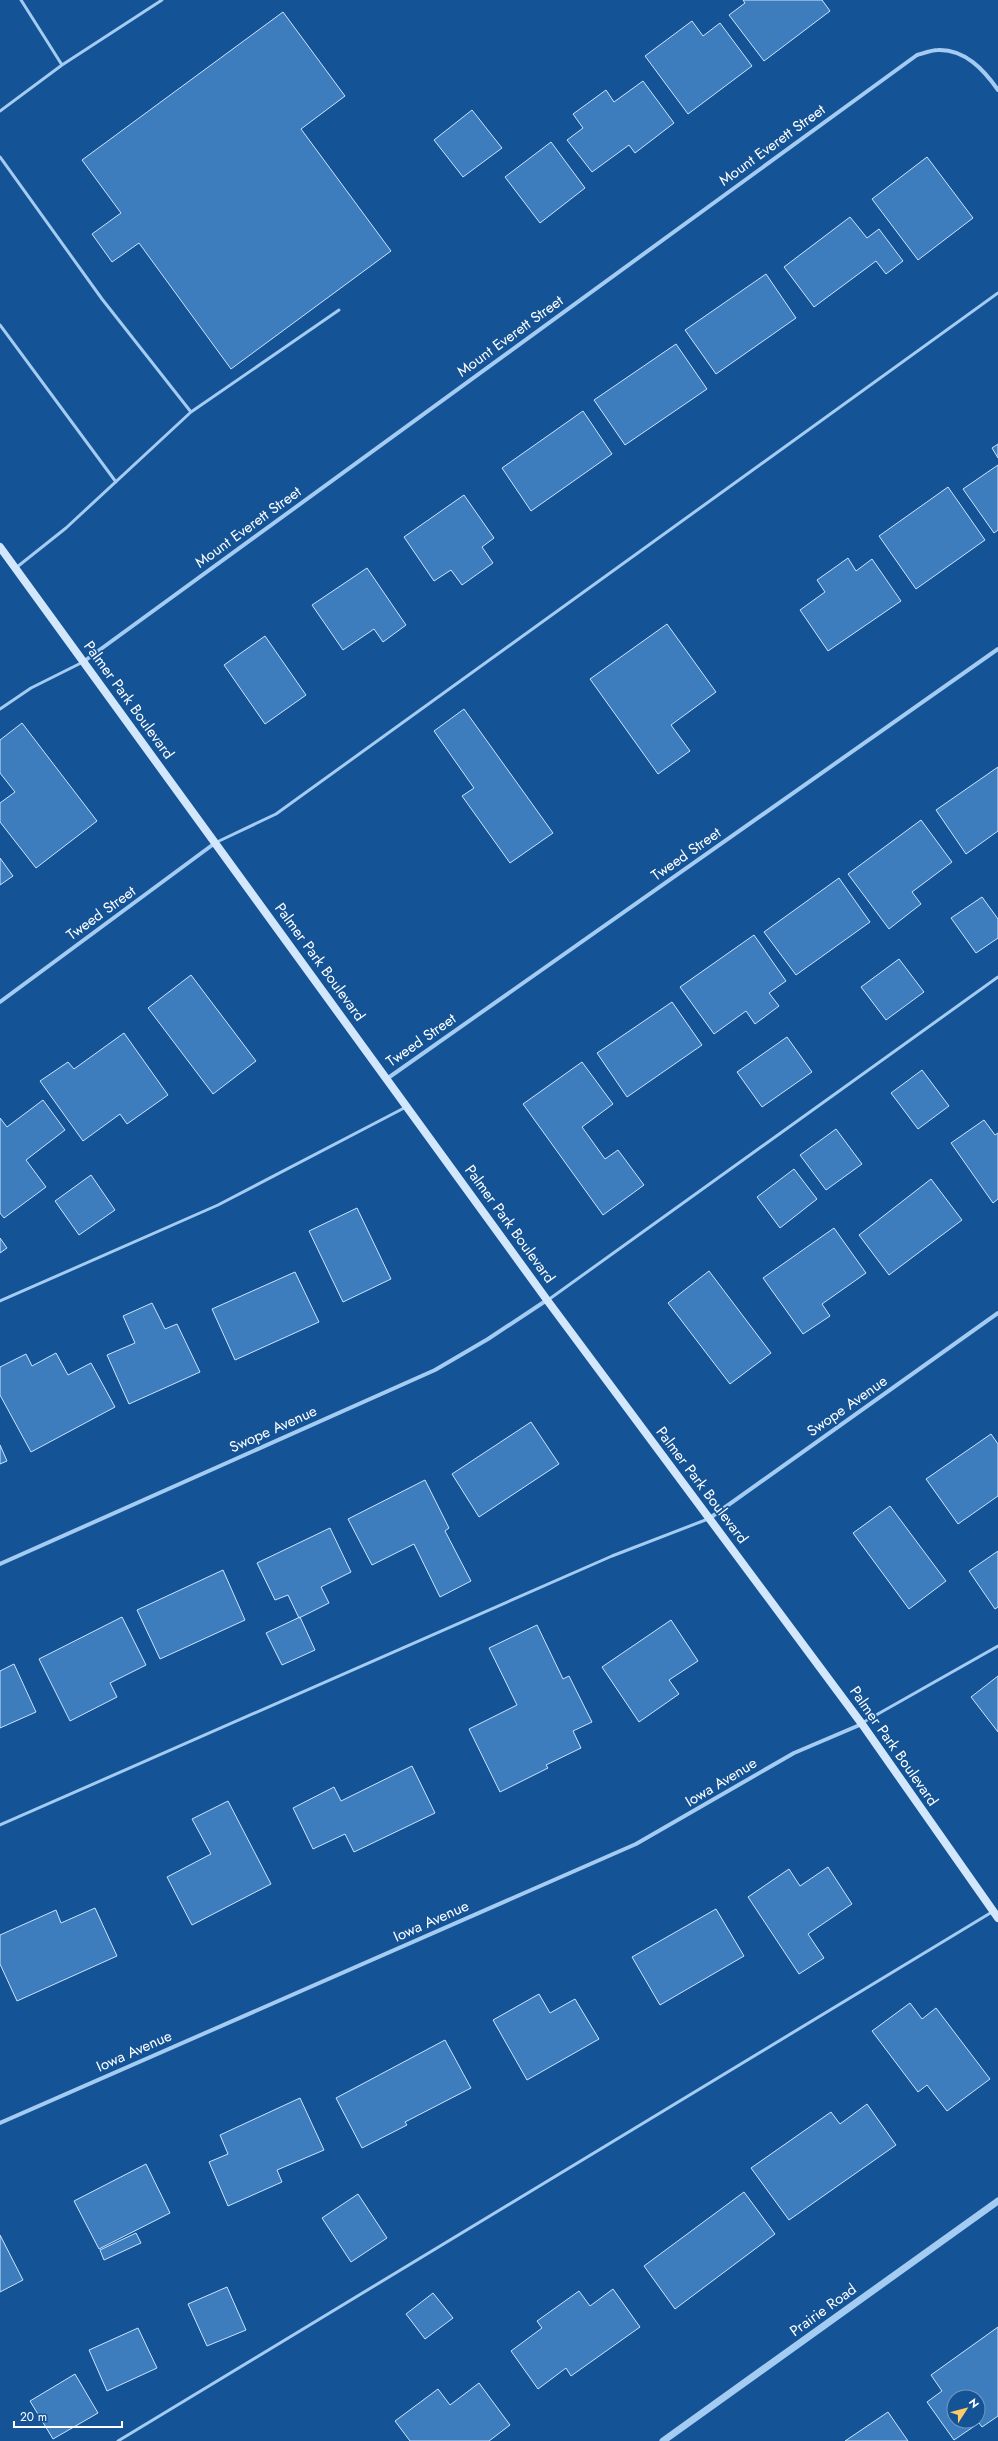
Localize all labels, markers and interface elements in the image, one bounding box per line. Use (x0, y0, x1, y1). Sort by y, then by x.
street label: Mount Everett Street (714, 99, 830, 191)
street label: Mount Everett Street (452, 290, 568, 382)
street label: Mount Everett Street (190, 481, 306, 573)
street label: Palmer Park Boulevard (78, 636, 180, 764)
street label: Tweed Street (647, 822, 726, 886)
street label: Tweed Street (62, 880, 140, 946)
street label: Palmer Park Boulevard (269, 898, 371, 1026)
street label: Tweed Street (382, 1008, 461, 1072)
street label: Palmer Park Boulevard (459, 1160, 561, 1288)
street label: Swope Avenue (802, 1370, 892, 1442)
street label: Swope Avenue (226, 1400, 321, 1458)
street label: Palmer Park Boulevard (651, 1422, 753, 1548)
street label: Palmer Park Boulevard (844, 1682, 944, 1810)
street label: Iowa Avenue (681, 1752, 761, 1812)
street label: Iowa Avenue (390, 1895, 472, 1947)
street label: Iowa Avenue (93, 2025, 175, 2077)
street label: Prairie Road (785, 2278, 861, 2342)
north arrow (946, 2389, 986, 2429)
text: N (965, 2395, 983, 2411)
scale bar (14, 2403, 122, 2429)
text: 20 m (20, 2408, 47, 2426)

